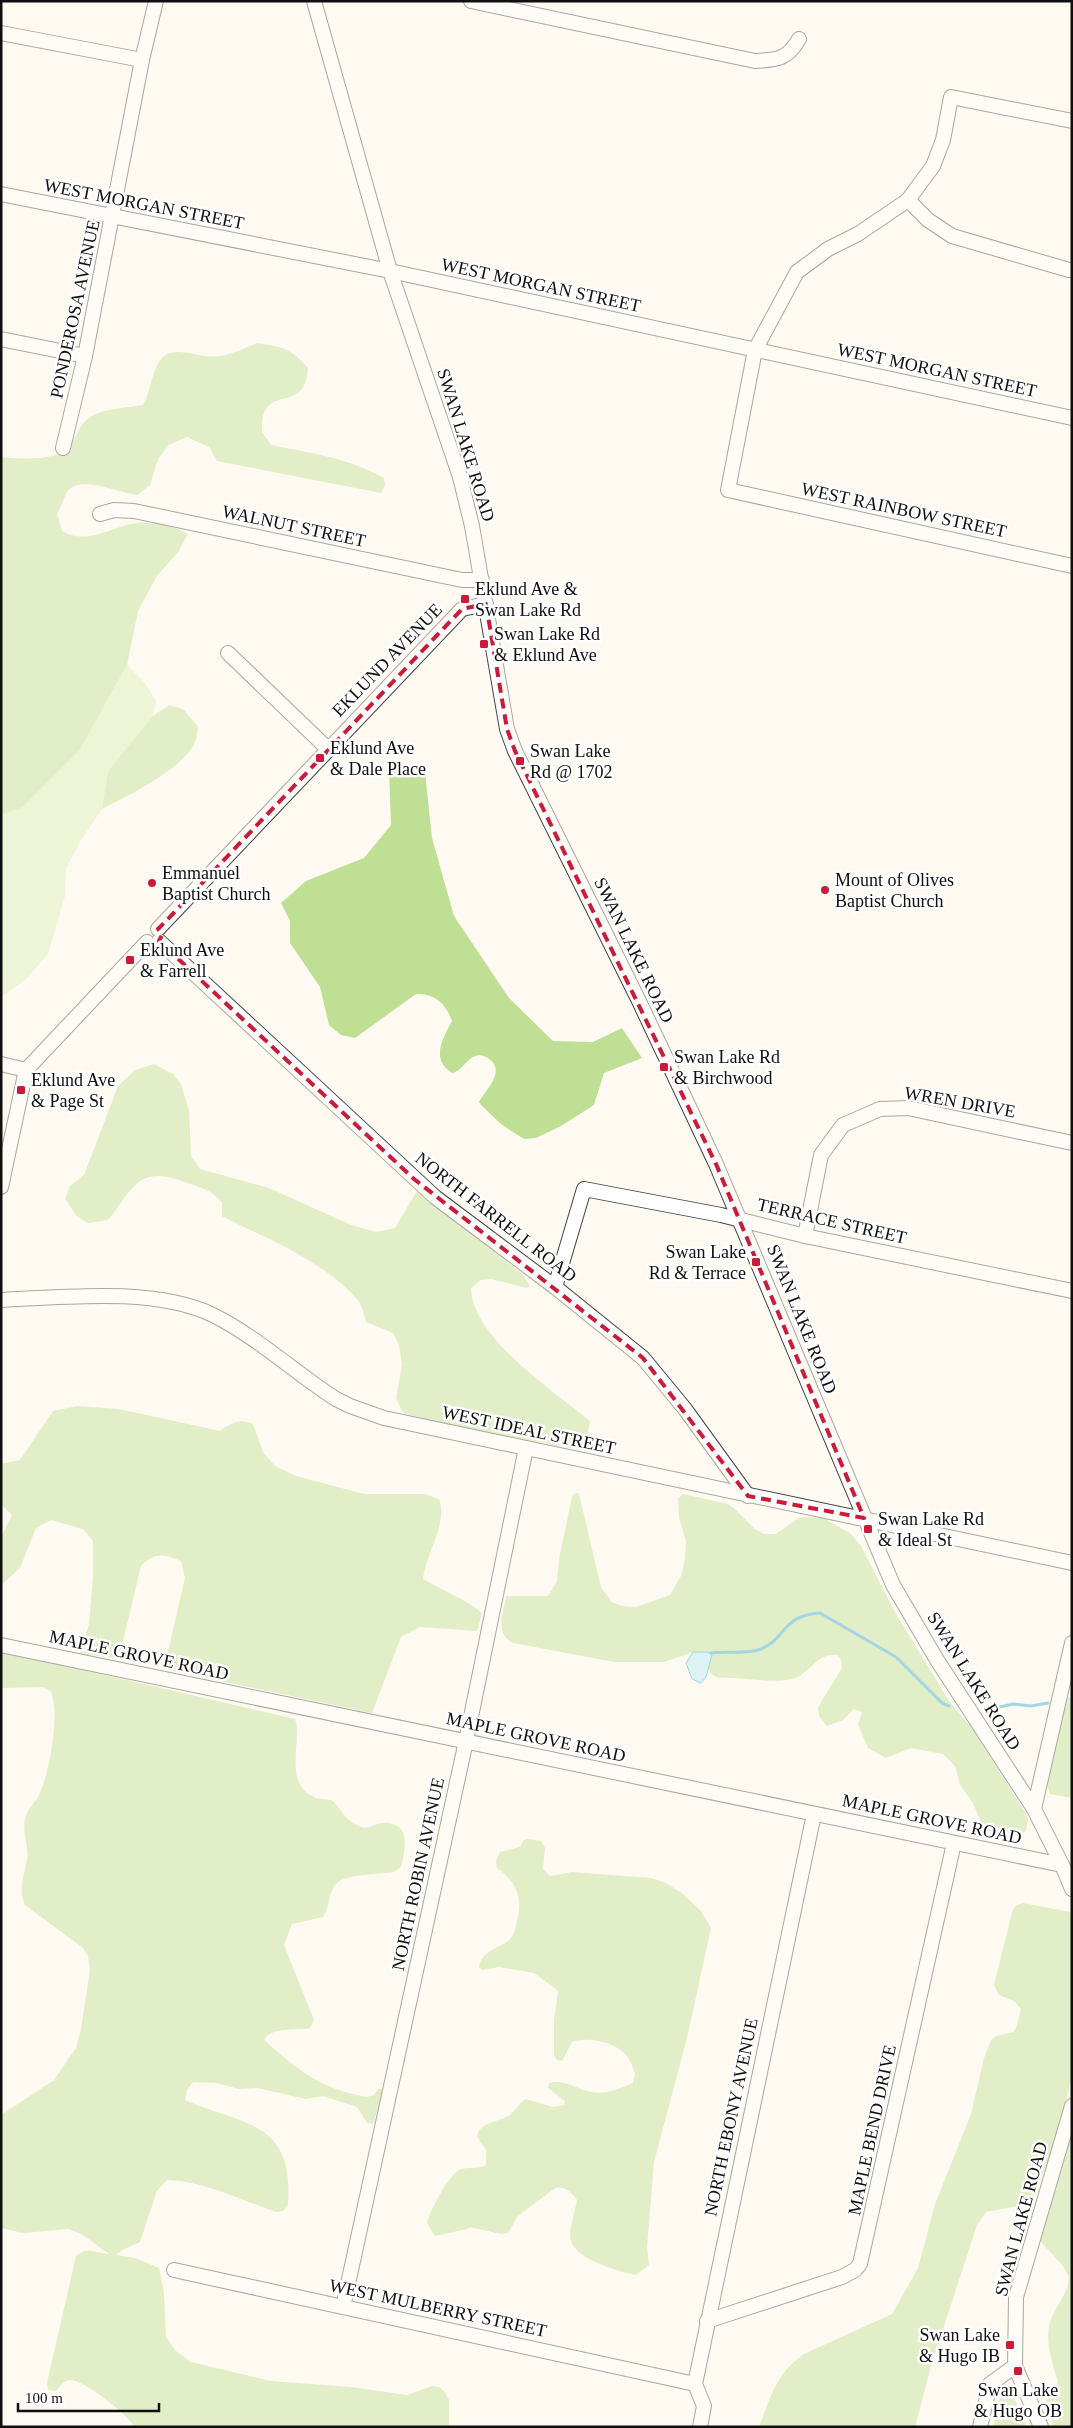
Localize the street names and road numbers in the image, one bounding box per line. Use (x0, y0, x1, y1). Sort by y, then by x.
street label: WEST MORGAN STREET (42, 175, 246, 233)
street label: PONDEROSA AVENUE (46, 218, 104, 400)
street label: WEST MORGAN STREET (439, 254, 643, 316)
street label: WEST MORGAN STREET (835, 339, 1039, 401)
street label: SWAN LAKE ROAD (433, 366, 499, 524)
street label: WEST RAINBOW STREET (800, 478, 1008, 542)
street label: WALNUT STREET (220, 501, 368, 551)
street label: EKLUND AVENUE (328, 599, 446, 721)
street label: SWAN LAKE ROAD (590, 874, 678, 1026)
street label: WREN DRIVE (903, 1082, 1017, 1122)
street label: NORTH FARRELL ROAD (411, 1148, 581, 1286)
street label: TERRACE STREET (755, 1194, 909, 1248)
street label: SWAN LAKE ROAD (763, 1242, 841, 1396)
street label: WEST IDEAL STREET (440, 1402, 618, 1458)
street label: SWAN LAKE ROAD (923, 1608, 1025, 1754)
street label: MAPLE GROVE ROAD (47, 1626, 231, 1684)
street label: MAPLE GROVE ROAD (444, 1708, 628, 1766)
street label: NORTH ROBIN AVENUE (388, 1776, 448, 1972)
street label: MAPLE GROVE ROAD (840, 1790, 1024, 1848)
street label: NORTH EBONY AVENUE (700, 2016, 762, 2218)
street label: MAPLE BEND DRIVE (844, 2043, 900, 2217)
street label: SWAN LAKE ROAD (991, 2140, 1051, 2298)
street label: WEST MULBERRY STREET (327, 2275, 549, 2341)

